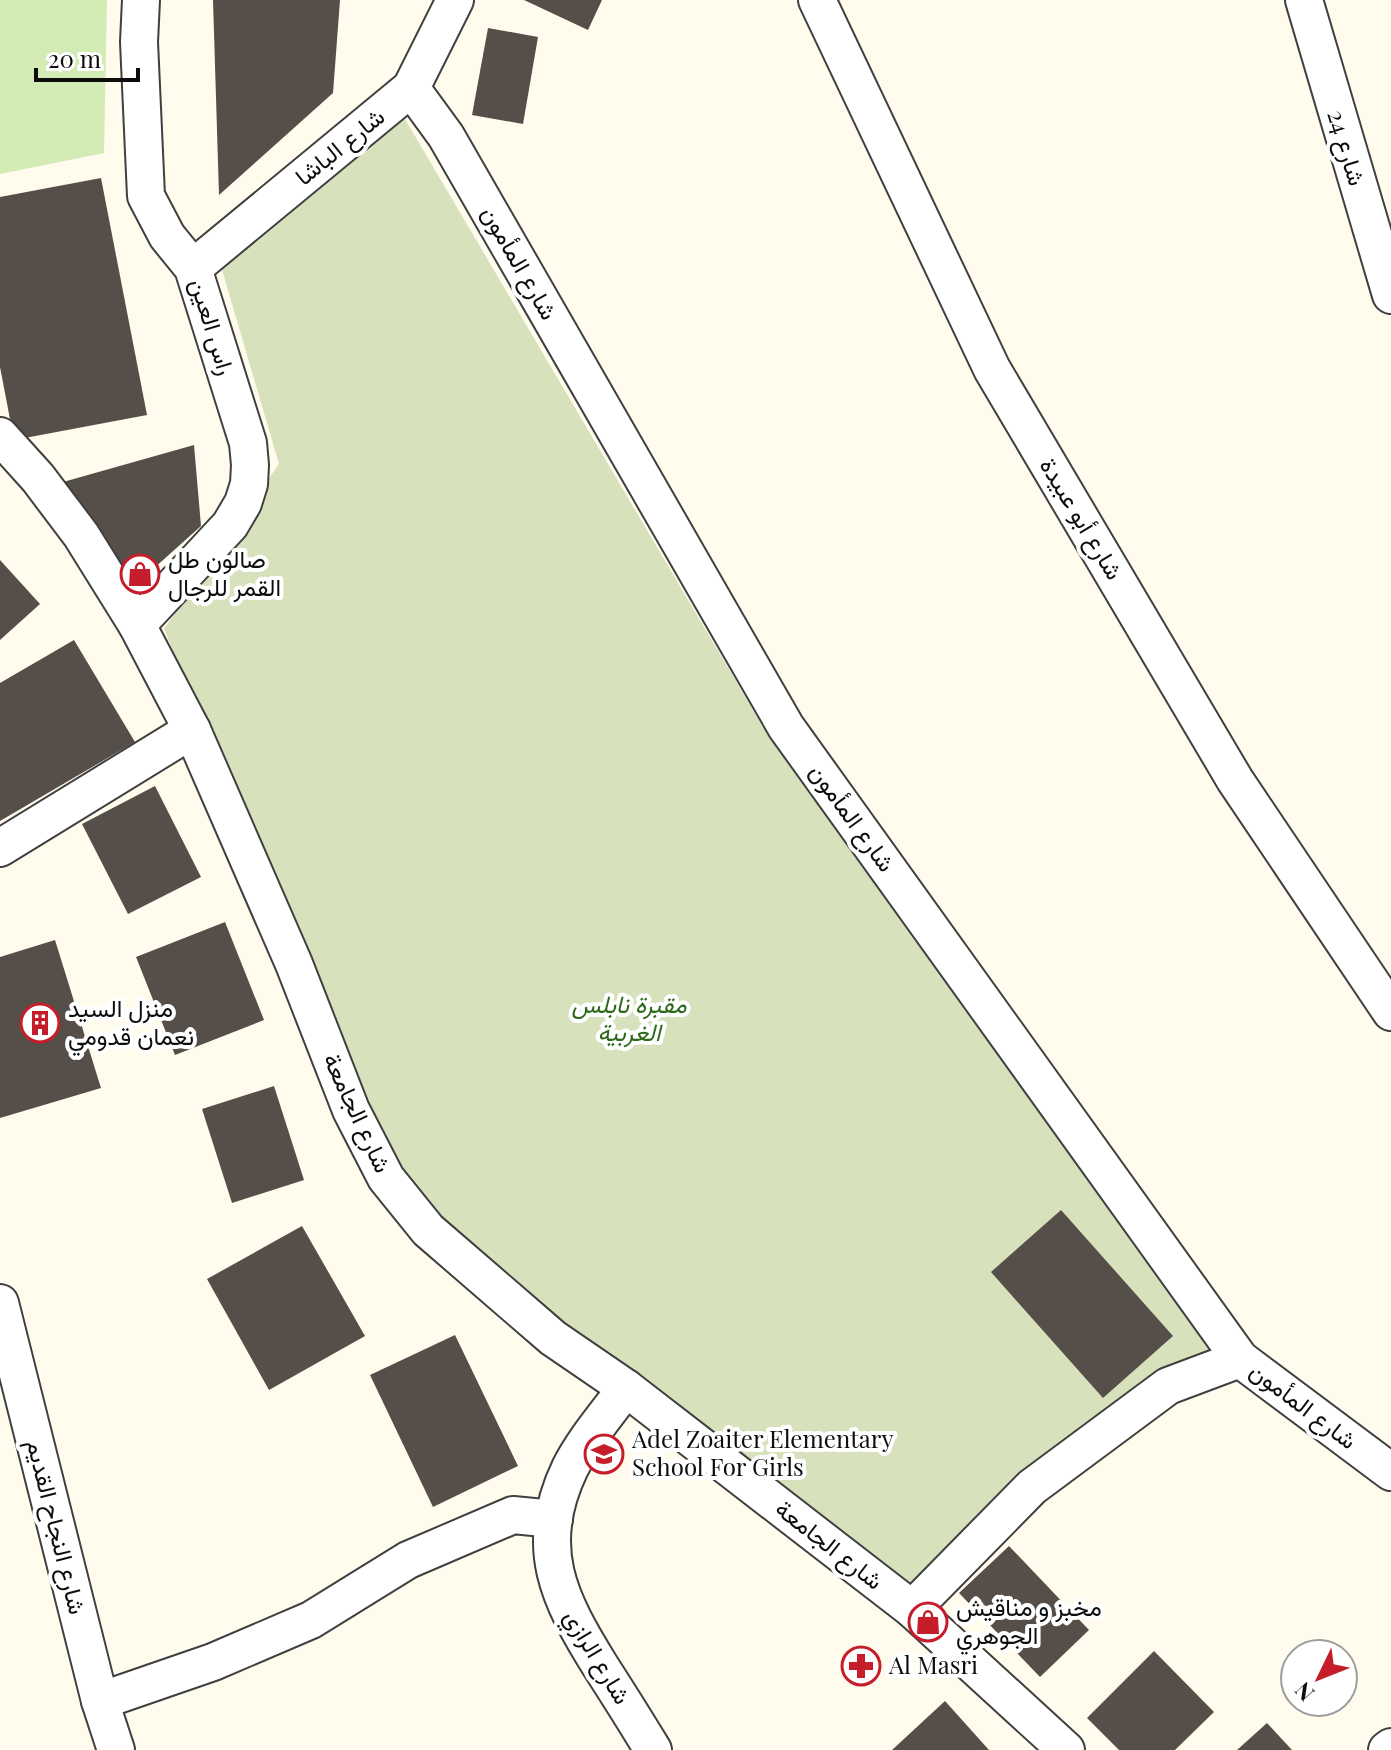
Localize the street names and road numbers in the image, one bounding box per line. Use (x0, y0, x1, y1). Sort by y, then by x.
street label: شارع الباشا (287, 99, 391, 193)
street label: شارع 24 (1319, 106, 1375, 190)
street label: شارع المأمون (474, 199, 566, 326)
street label: راس العين (183, 274, 244, 379)
street label: شارع أبو عبيدة (1032, 451, 1132, 586)
street label: شارع المأمون (802, 756, 904, 879)
street label: شارع الجامعة (315, 1047, 400, 1178)
street label: شارع المأمون (1243, 1354, 1364, 1457)
street label: شارع النجاح القديم (19, 1436, 95, 1618)
street label: شارع الجامعة (769, 1491, 891, 1597)
street label: شارع الرازي (554, 1603, 639, 1712)

